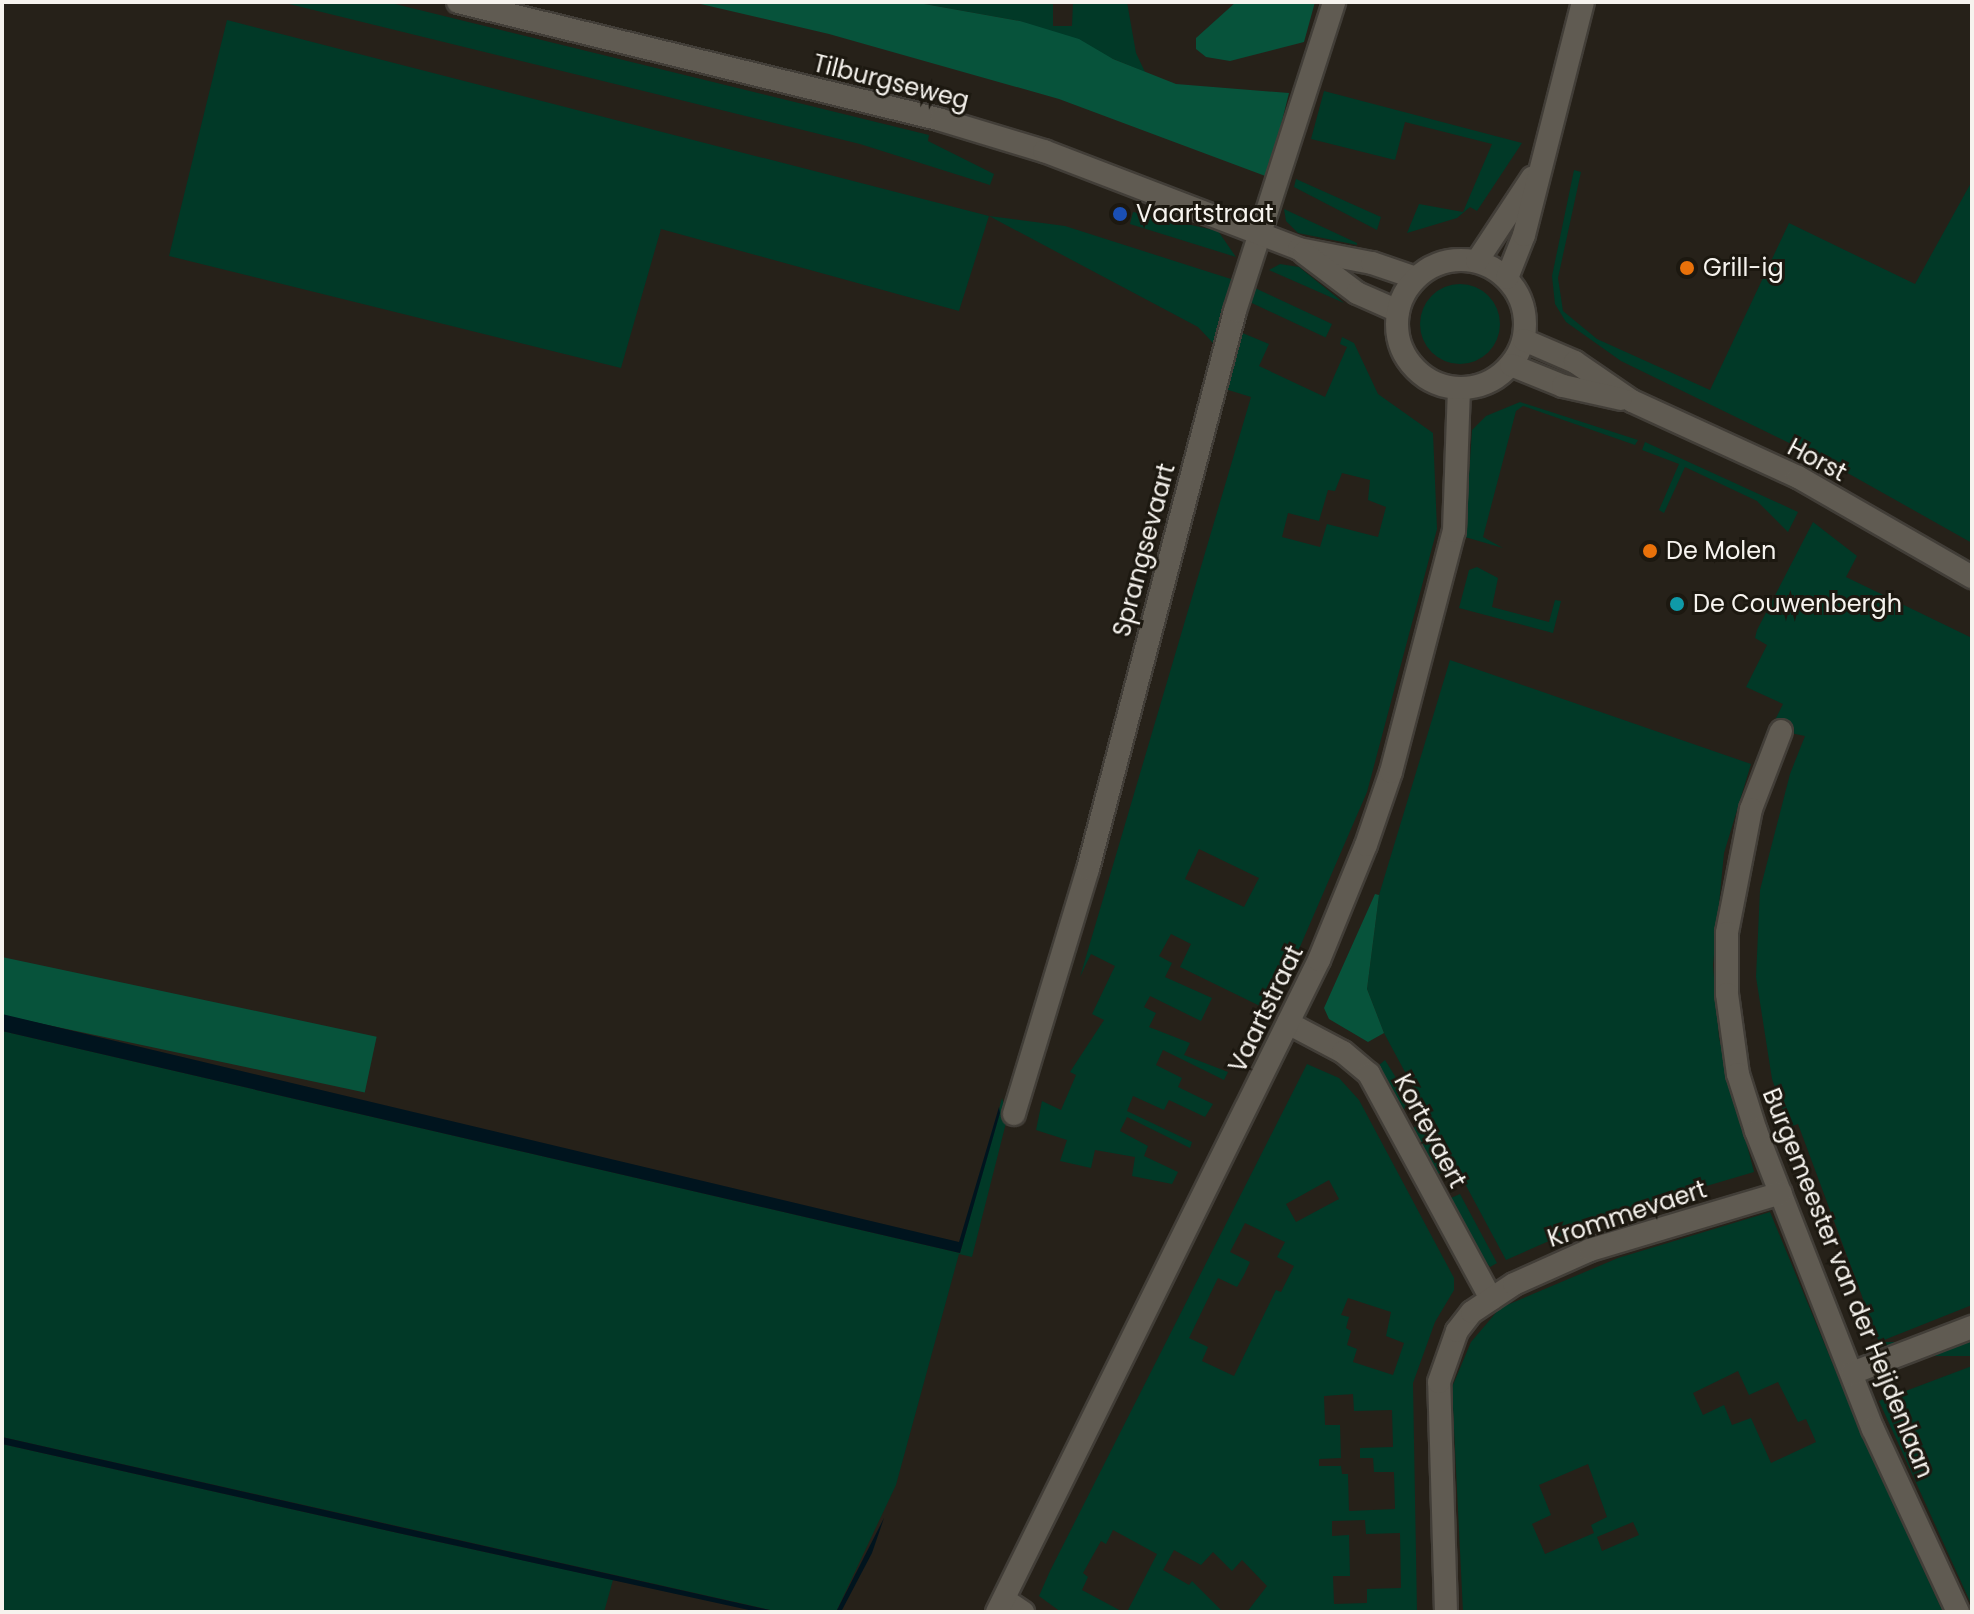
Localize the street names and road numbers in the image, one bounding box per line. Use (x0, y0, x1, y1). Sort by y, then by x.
street label: Tilburgseweg (810, 49, 972, 115)
street label: Horst (1783, 433, 1851, 487)
street label: Sprangsevaart (1107, 460, 1181, 640)
street label: Vaartstraat (1223, 941, 1309, 1077)
street label: Kortevaert (1388, 1069, 1472, 1193)
street label: Burgemeester van der Heijdenlaan (1756, 1084, 1940, 1482)
street label: Krommevaert (1544, 1175, 1710, 1253)

